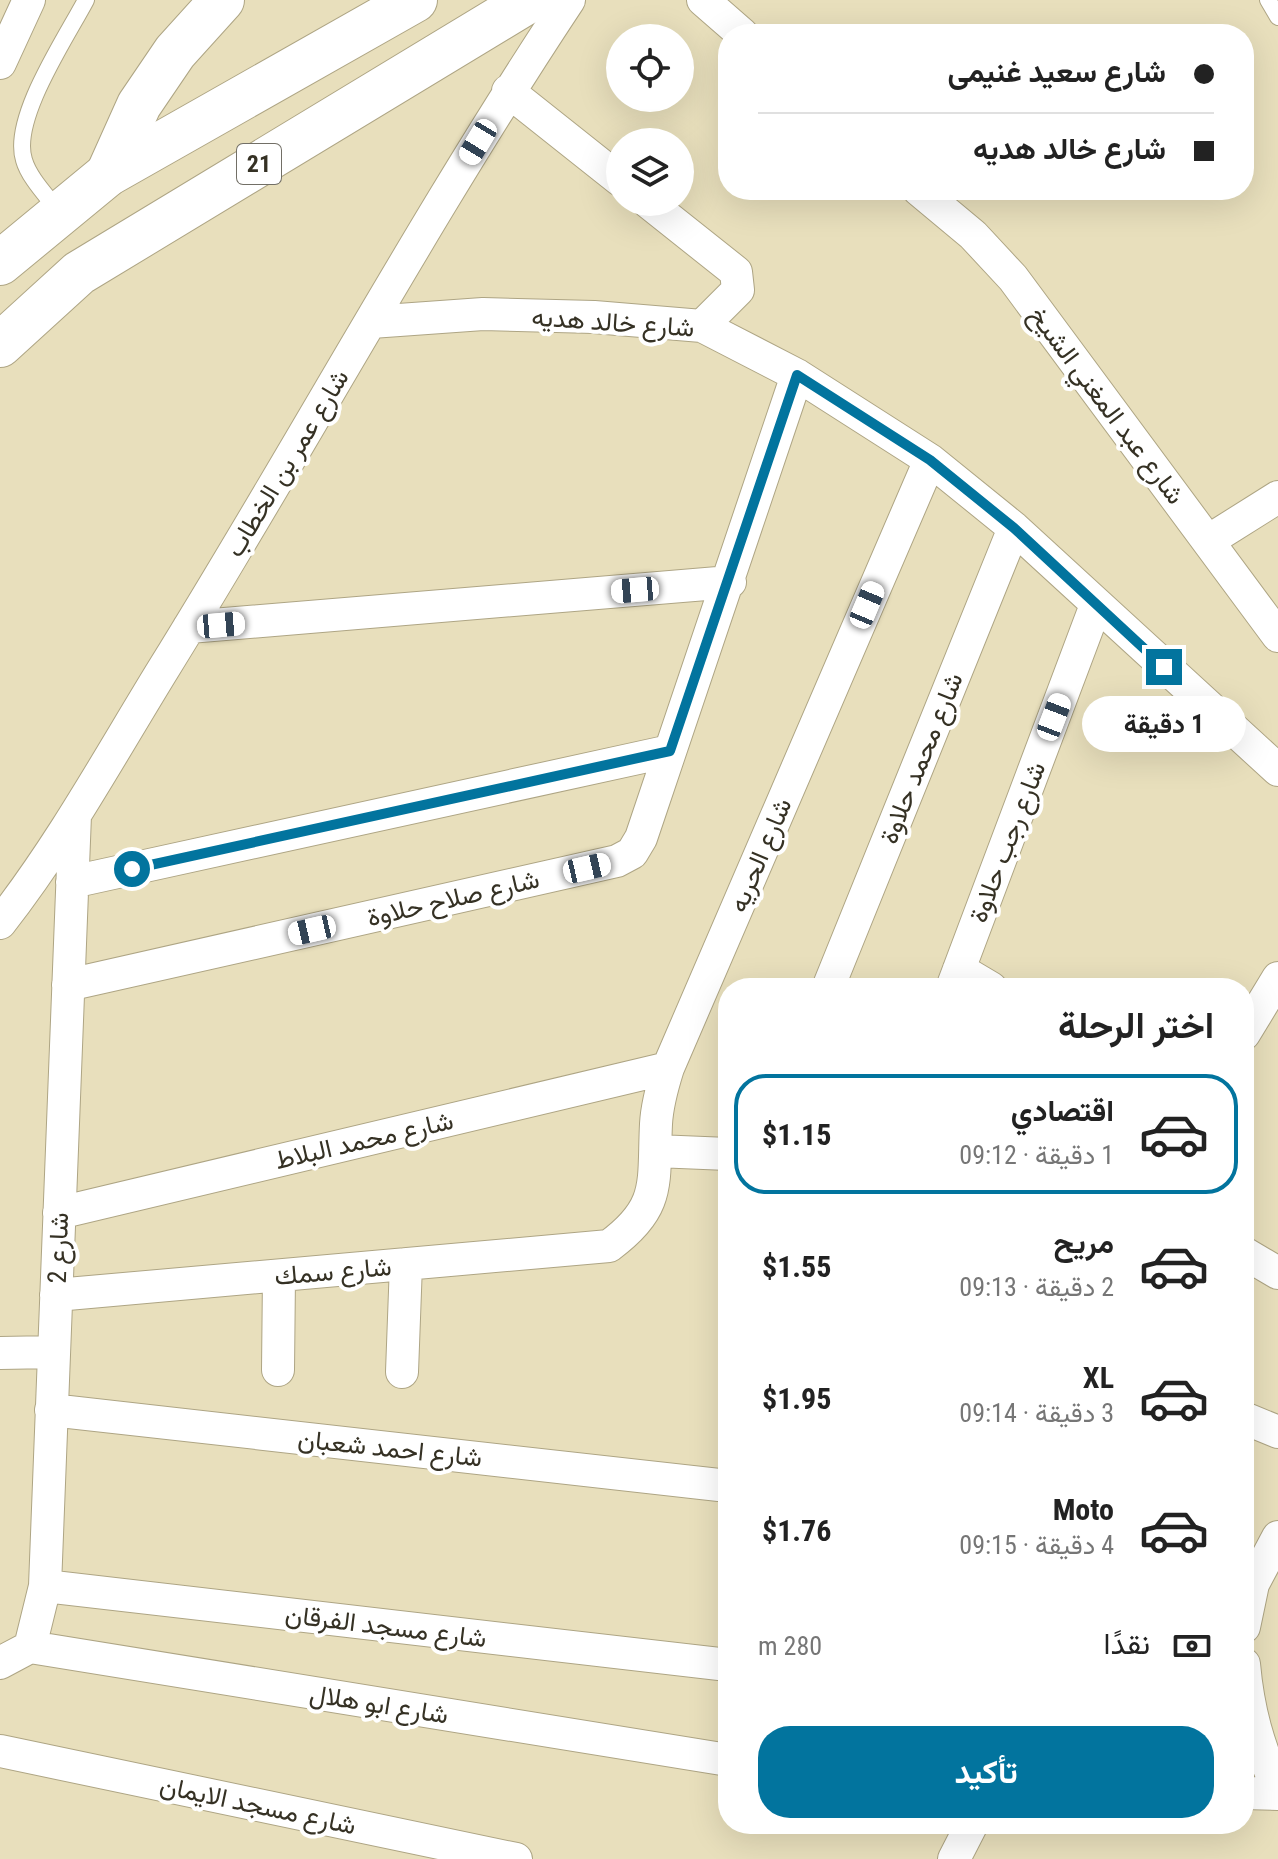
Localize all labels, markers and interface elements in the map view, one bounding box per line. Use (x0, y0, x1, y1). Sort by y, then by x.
map controls (606, 24, 694, 216)
button: locate (606, 24, 694, 112)
text: شارع سعيد غنيمى (947, 54, 1166, 89)
car (455, 115, 501, 169)
button: layers (606, 128, 694, 216)
text: شارع خالد هديه (973, 131, 1166, 166)
road number: 21 (237, 144, 281, 184)
street label: شارع عبد المغني الشيخ (1018, 300, 1191, 513)
street label: شارع خالد هديه (530, 301, 695, 346)
street label: شارع عمر بن الخطاب (219, 364, 357, 564)
car (610, 576, 660, 604)
car (847, 578, 887, 632)
car (196, 611, 246, 639)
route end (1146, 649, 1182, 685)
street label: شارع محمد حلاوة (873, 668, 972, 849)
car (1034, 690, 1074, 744)
callout: 1 دقيقة (1082, 695, 1246, 751)
text: 1 دقيقة (1124, 709, 1204, 739)
street label: شارع رجب حلاوة (963, 758, 1054, 928)
street label: شارع الحريه (723, 793, 800, 918)
route start (114, 851, 150, 887)
car (561, 851, 613, 885)
street label: شارع صلاح حلاوة (364, 864, 543, 935)
car (286, 913, 338, 947)
text: اختر الرحلة (1058, 1005, 1214, 1047)
text: اقتصادي (1011, 1093, 1114, 1128)
icon: car (1138, 1098, 1210, 1170)
street label: شارع محمد البلاط (272, 1105, 457, 1178)
text: $1.15 (762, 1117, 831, 1152)
text: 1 دقيقة · 09:12 (959, 1140, 1114, 1170)
street label: شارع 2 (42, 1212, 77, 1284)
text: مريح (1054, 1225, 1114, 1260)
icon: car (1138, 1230, 1210, 1302)
text: $1.55 (762, 1249, 831, 1284)
street label: شارع سمك (273, 1251, 393, 1294)
text: 2 دقيقة · 09:13 (959, 1272, 1114, 1302)
text: XL (1083, 1360, 1114, 1395)
icon: car (1138, 1362, 1210, 1434)
text: $1.95 (762, 1381, 831, 1416)
text: 3 دقيقة · 09:14 (959, 1398, 1114, 1428)
street label: شارع احمد شعبان (296, 1423, 484, 1476)
text: Moto (1053, 1492, 1114, 1527)
icon: car (1138, 1494, 1210, 1566)
text: $1.76 (762, 1513, 831, 1548)
text: 4 دقيقة · 09:15 (959, 1530, 1114, 1560)
street label: شارع مسجد الفرقان (283, 1599, 488, 1656)
icon: cash (1170, 1624, 1214, 1668)
text: نقدًا (1104, 1626, 1150, 1661)
text: 280 m (758, 1631, 822, 1661)
street label: شارع ابو هلال (307, 1678, 450, 1733)
button: تأكيد (758, 1726, 1214, 1818)
street label: شارع مسجد الايمان (157, 1770, 359, 1843)

